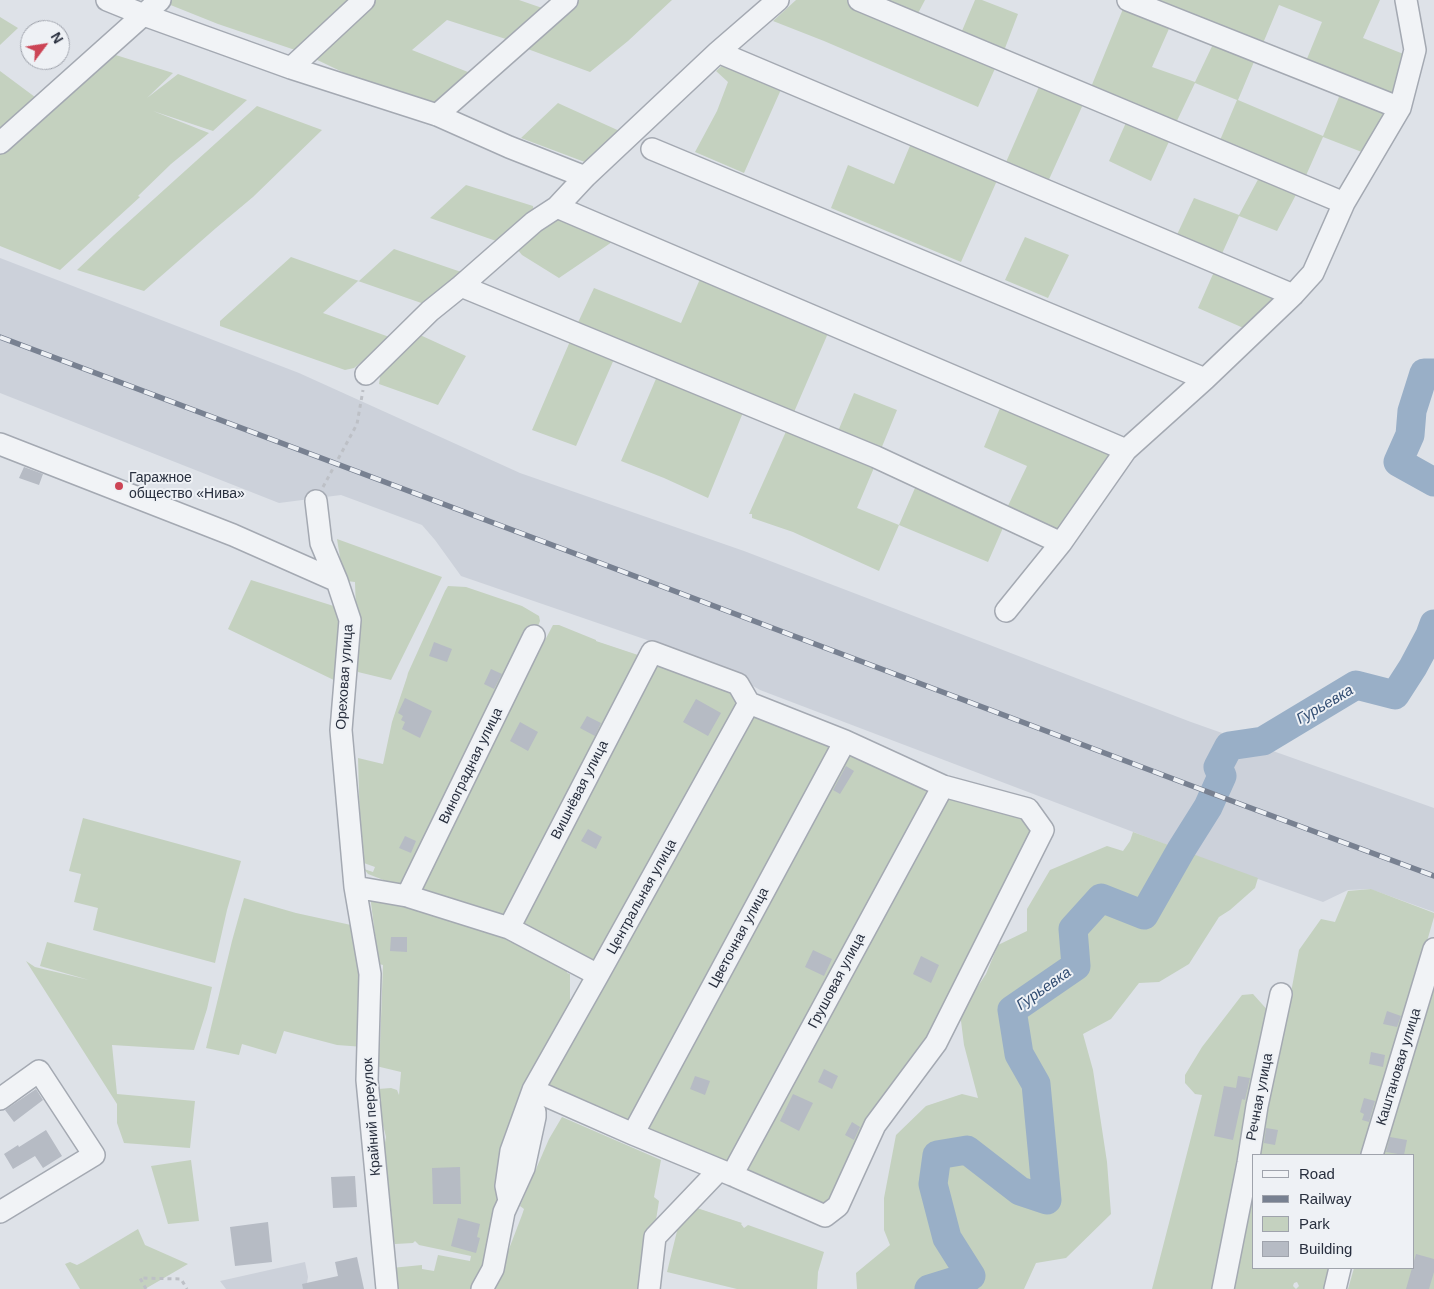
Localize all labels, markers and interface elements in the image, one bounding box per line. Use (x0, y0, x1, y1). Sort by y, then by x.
north arrow (20, 20, 70, 70)
text: N (48, 29, 66, 46)
place label: Гаражное общество «Нива» (129, 470, 245, 502)
marker: Гаражное общество «Нива» (113, 480, 125, 492)
street label: Ореховая улица (333, 624, 357, 730)
water label: Гурьевка (1293, 681, 1357, 729)
street label: Виноградная улица (436, 705, 506, 827)
street label: Вишнёвая улица (548, 738, 612, 842)
street label: Центральная улица (603, 837, 681, 957)
street label: Цветочная улица (705, 885, 773, 991)
street label: Грушовая улица (805, 930, 869, 1032)
water label: Гурьевка (1013, 964, 1075, 1014)
street label: Каштановая улица (1373, 1006, 1425, 1128)
street label: Речная улица (1243, 1052, 1277, 1142)
street label: Крайний переулок (359, 1057, 385, 1177)
legend (1252, 1154, 1414, 1269)
text: Road (1299, 1165, 1335, 1182)
text: Railway (1299, 1190, 1352, 1207)
text: Park (1299, 1215, 1330, 1232)
text: Building (1299, 1240, 1352, 1257)

